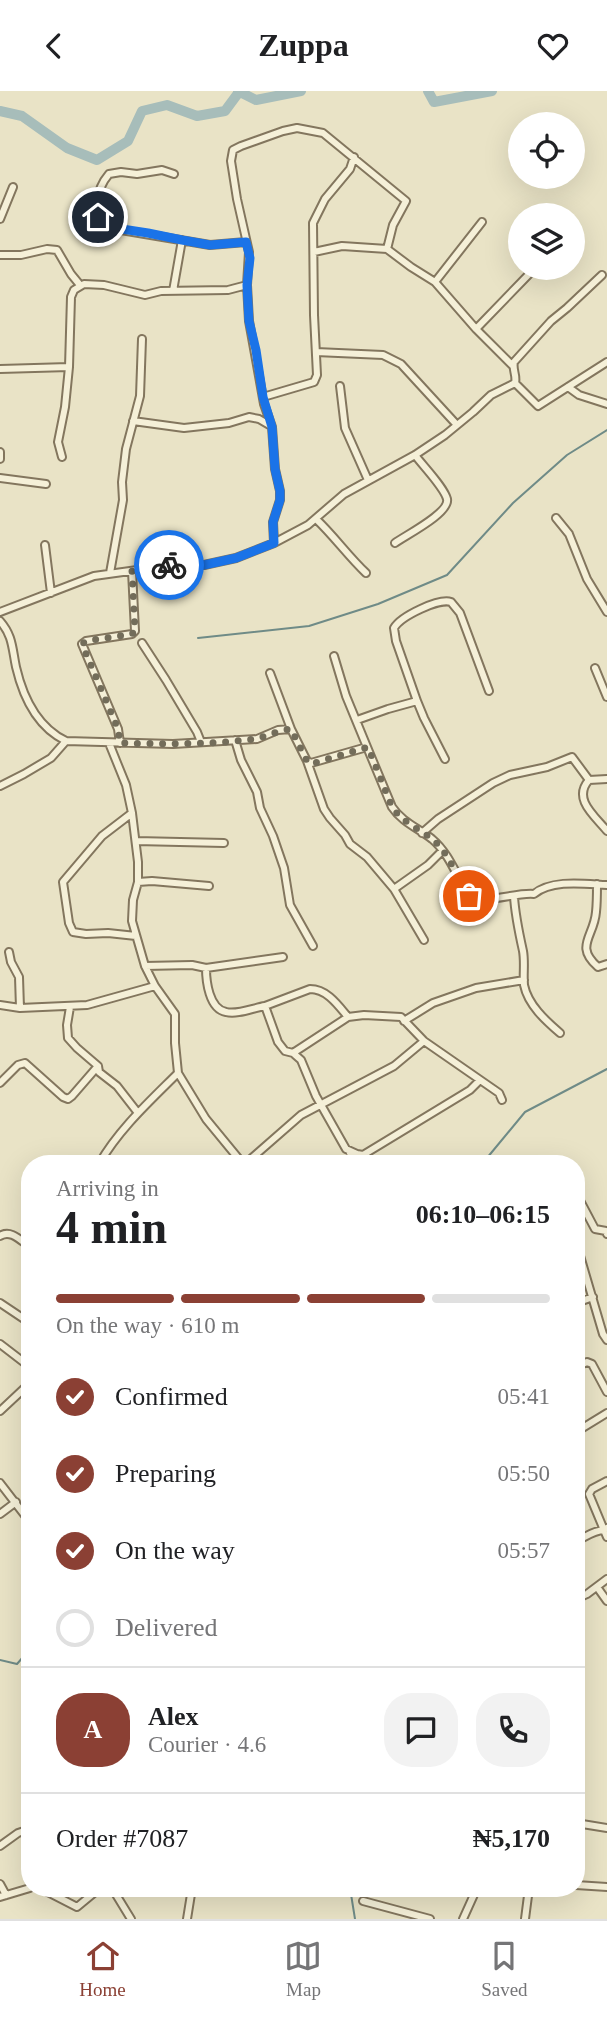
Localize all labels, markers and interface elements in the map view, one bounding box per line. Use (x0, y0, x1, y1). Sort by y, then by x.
icon: back (35, 27, 73, 65)
text: Zuppa (258, 27, 349, 63)
icon: heart (534, 27, 572, 65)
map controls (508, 112, 585, 280)
button: locate (508, 112, 585, 189)
pin (68, 187, 128, 247)
icon: home (79, 198, 117, 236)
button: layers (508, 203, 585, 280)
courier (134, 530, 204, 600)
icon: bike (150, 546, 188, 584)
pin (439, 866, 499, 926)
icon: bag (450, 877, 488, 915)
text: Arriving in (56, 1176, 159, 1201)
text: 06:10–06:15 (416, 1200, 550, 1229)
text: 4 min (56, 1202, 167, 1253)
text: On the way · 610 m (56, 1313, 239, 1338)
icon: check (56, 1378, 94, 1416)
text: Confirmed (115, 1382, 228, 1411)
text: 05:41 (498, 1384, 550, 1409)
icon: check (56, 1455, 94, 1493)
text: Preparing (115, 1459, 216, 1488)
text: 05:50 (498, 1461, 550, 1486)
icon: check (56, 1532, 94, 1570)
text: On the way (115, 1536, 235, 1565)
text: 05:57 (498, 1538, 550, 1563)
text: Delivered (115, 1613, 218, 1642)
button: chat (384, 1693, 458, 1767)
button: phone (476, 1693, 550, 1767)
text: Alex (148, 1702, 199, 1731)
text: A (84, 1715, 102, 1744)
text: Courier · 4.6 (148, 1732, 266, 1757)
text: Order #7087 (56, 1824, 188, 1853)
text: ₦5,170 (473, 1824, 550, 1853)
tab: Home (79, 1937, 126, 2001)
tab: Map (284, 1937, 322, 2001)
tab: Saved (481, 1937, 528, 2001)

